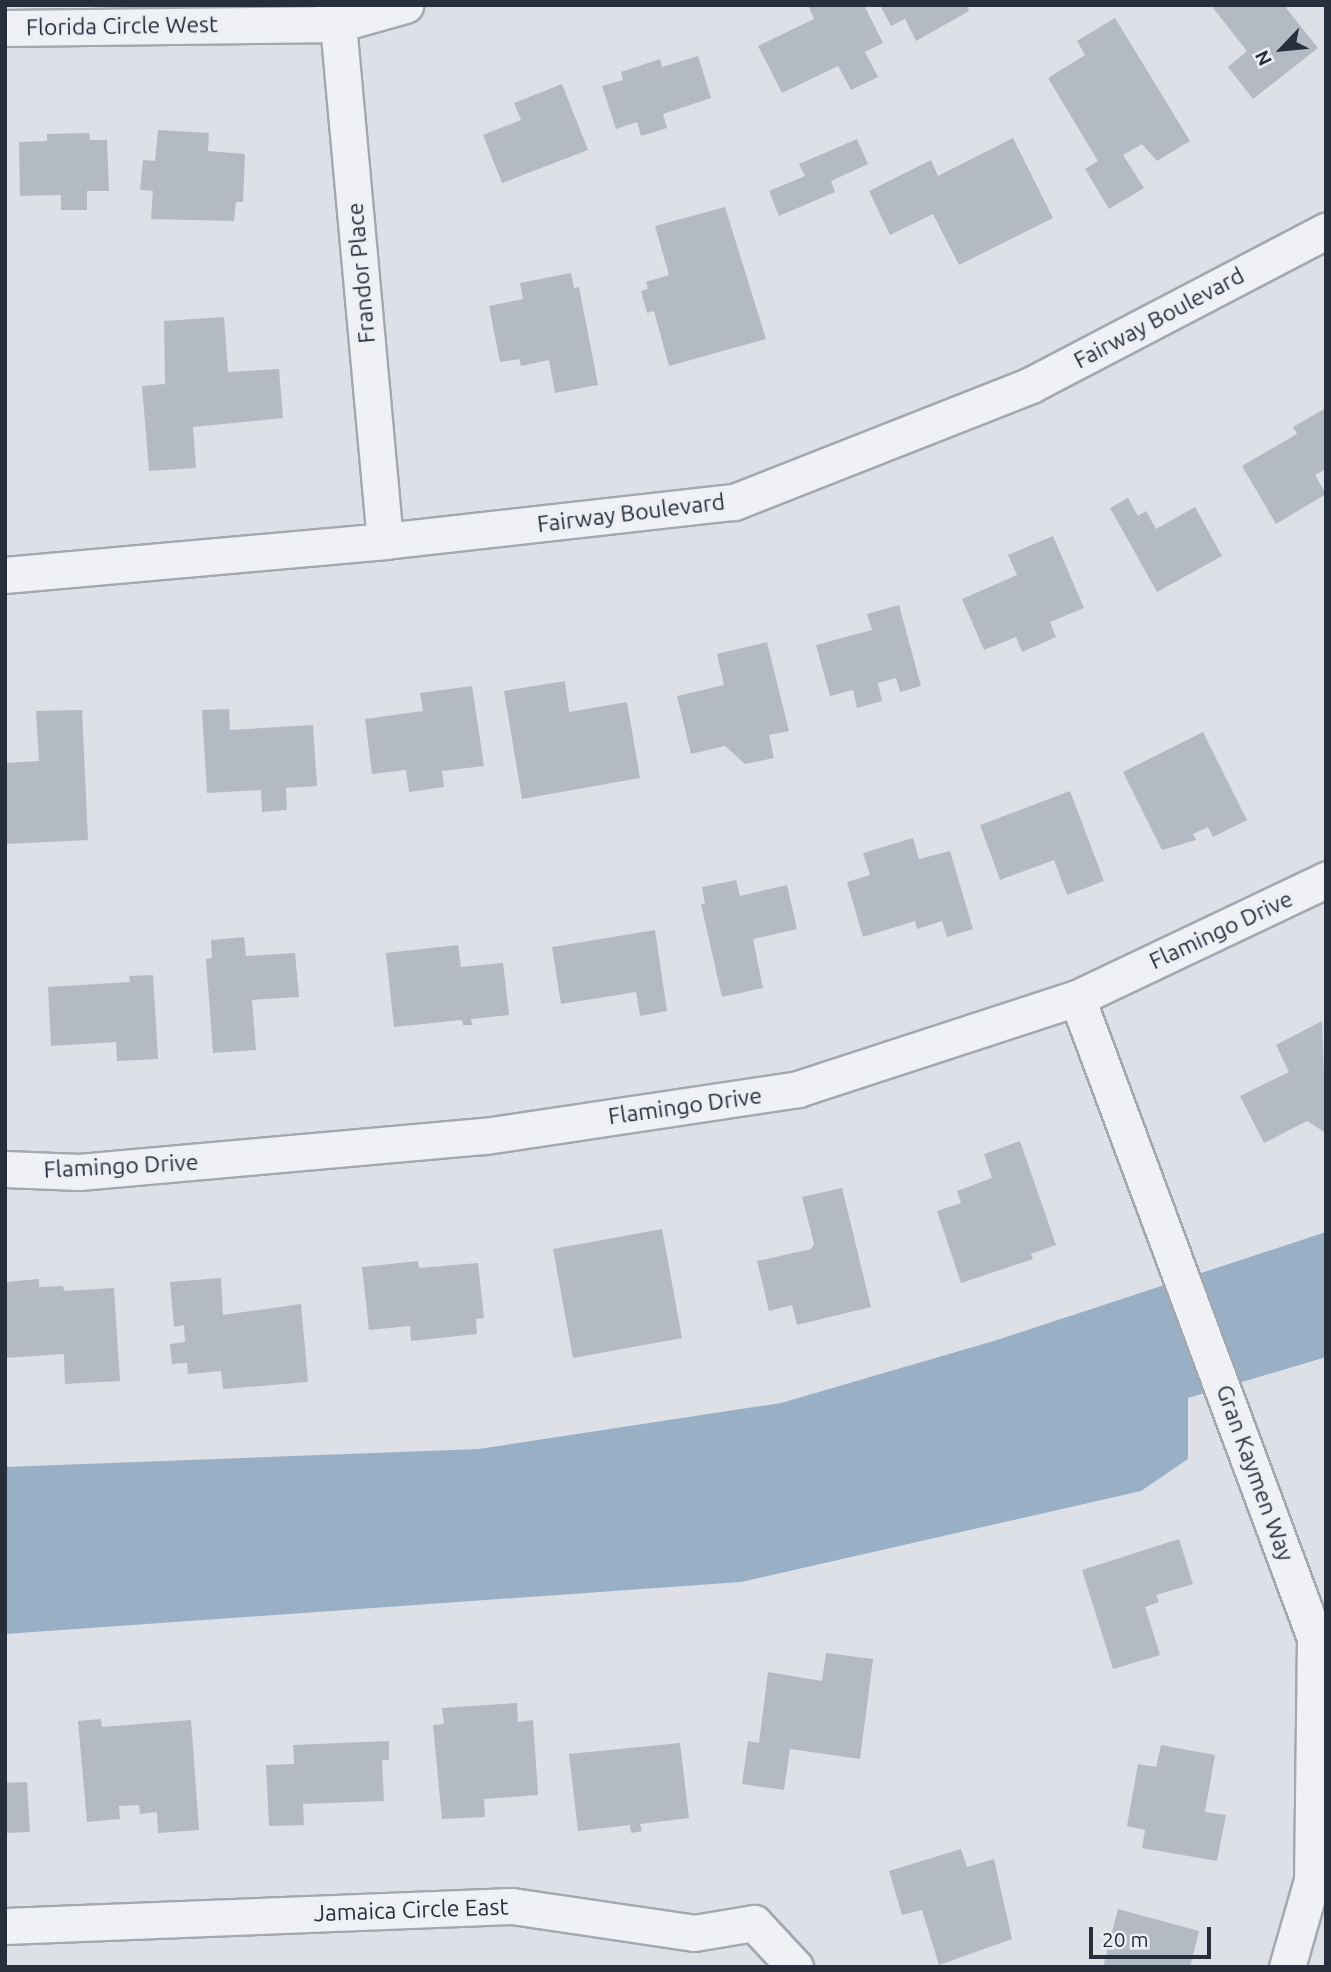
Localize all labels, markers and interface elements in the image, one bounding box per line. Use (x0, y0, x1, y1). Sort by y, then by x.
street label: Florida Circle West (26, 11, 218, 41)
north arrow (1247, 14, 1317, 84)
text: N (1250, 47, 1276, 69)
street label: Frandor Place (341, 201, 381, 345)
street label: Fairway Boulevard (1069, 261, 1249, 375)
street label: Fairway Boulevard (536, 488, 726, 538)
street label: Flamingo Drive (1145, 885, 1297, 975)
street label: Flamingo Drive (606, 1082, 764, 1130)
street label: Flamingo Drive (43, 1148, 199, 1184)
street label: Gran Kaymen Way (1210, 1381, 1300, 1565)
street label: Jamaica Circle East (313, 1893, 509, 1927)
scale bar (1093, 1912, 1216, 1956)
text: 20 m (1102, 1927, 1149, 1951)

